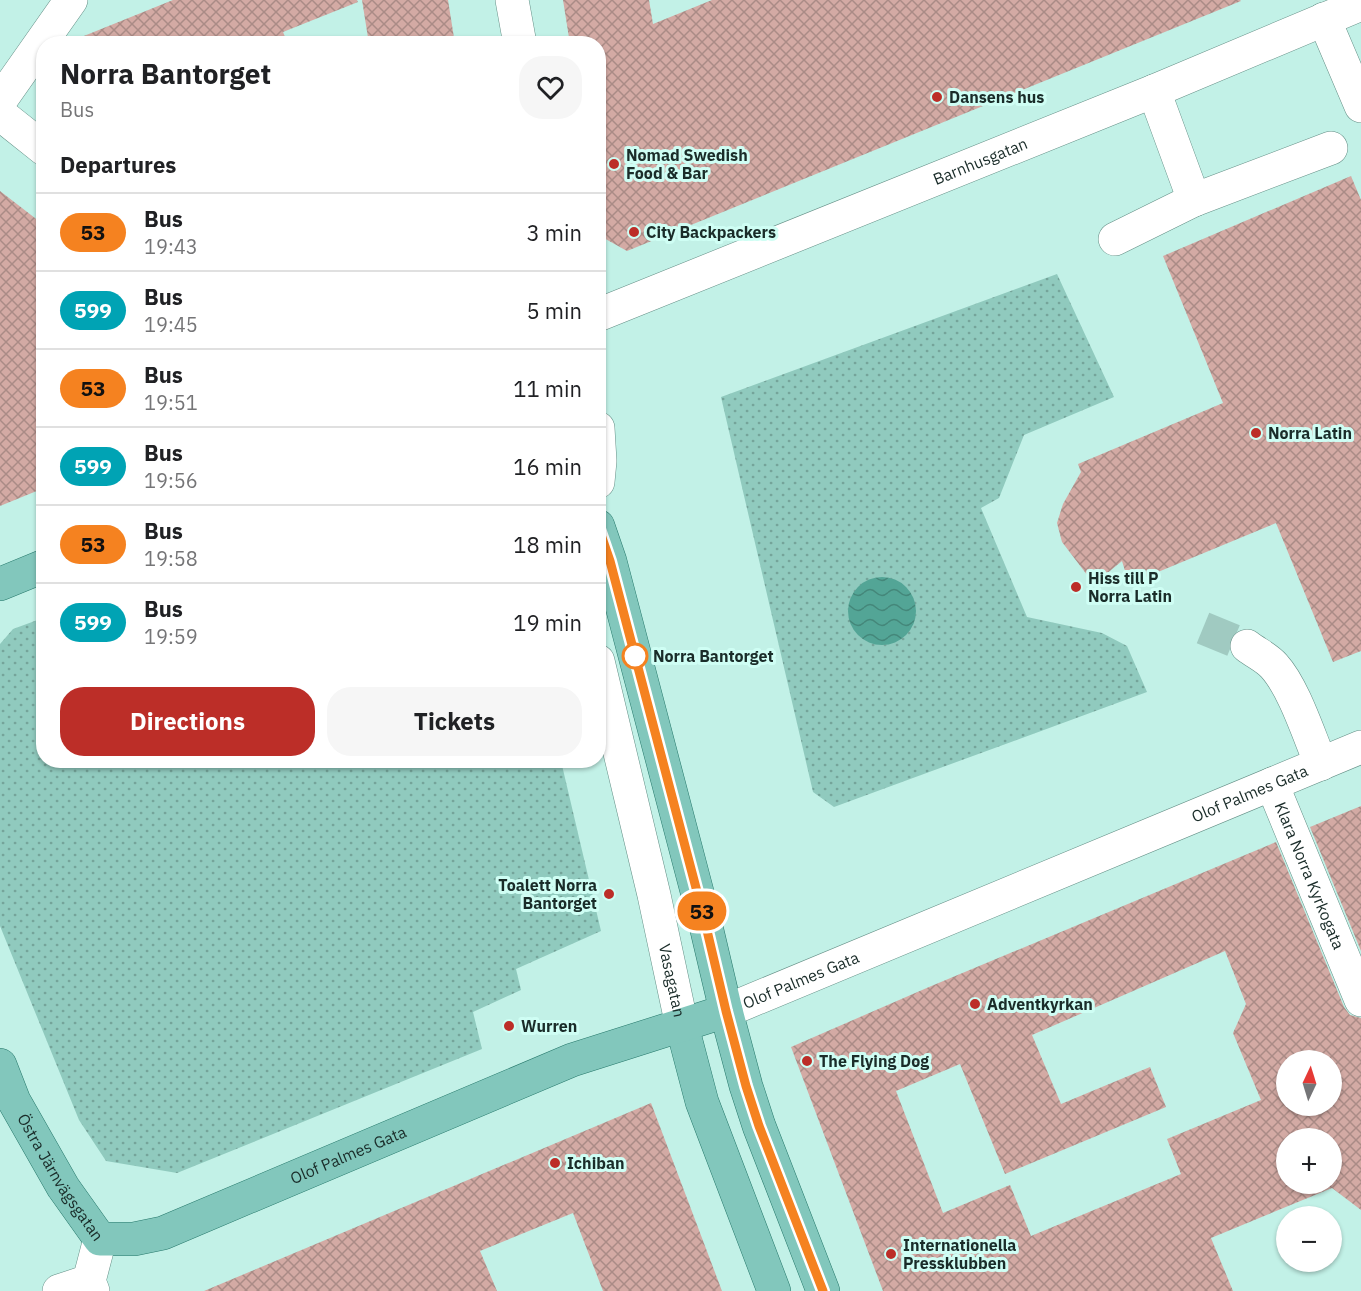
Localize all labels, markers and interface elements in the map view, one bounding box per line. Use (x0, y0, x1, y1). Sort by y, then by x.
text: Norra Bantorget (60, 55, 271, 92)
button: heart (519, 56, 582, 119)
place label: Dansens hus (949, 87, 1044, 107)
marker: Dansens hus (930, 90, 944, 104)
text: Bus (60, 96, 94, 123)
street label: Barnhusgatan (930, 133, 1030, 189)
place label: Nomad Swedish Food & Bar (626, 145, 748, 183)
text: Departures (60, 150, 176, 179)
marker: Nomad Swedish Food & Bar (607, 157, 621, 171)
text: Bus (144, 204, 183, 233)
text: 53 (80, 218, 106, 246)
text: 3 min (526, 218, 582, 247)
place label: City Backpackers (646, 222, 776, 242)
marker: City Backpackers (627, 225, 641, 239)
text: 19:43 (144, 233, 198, 260)
text: Bus (144, 282, 183, 311)
text: 599 (74, 296, 112, 324)
text: 5 min (526, 296, 582, 325)
text: 19:45 (144, 311, 198, 338)
text: Bus (144, 360, 183, 389)
text: 53 (80, 374, 106, 402)
text: 11 min (513, 374, 582, 403)
text: 19:51 (144, 389, 198, 416)
place label: Norra Latin (1268, 423, 1352, 443)
marker: Norra Latin (1249, 426, 1263, 440)
text: Bus (144, 438, 183, 467)
text: 599 (74, 452, 112, 480)
text: 16 min (513, 452, 582, 481)
text: 19:56 (144, 467, 198, 494)
text: Bus (144, 516, 183, 545)
text: 53 (80, 530, 106, 558)
text: 18 min (513, 530, 582, 559)
text: 19:58 (144, 545, 198, 572)
place label: Hiss till P Norra Latin (1088, 568, 1172, 606)
marker: Hiss till P Norra Latin (1069, 580, 1083, 594)
text: Bus (144, 594, 183, 623)
text: 599 (74, 608, 112, 636)
text: 19 min (513, 608, 582, 637)
text: 19:59 (144, 623, 198, 650)
marker: Norra Bantorget (622, 643, 648, 669)
place label: Norra Bantorget (653, 646, 774, 666)
button: Directions (60, 687, 315, 756)
button: Tickets (327, 687, 582, 756)
street label: Olof Palmes Gata (1188, 760, 1311, 826)
street label: Klara Norra Kyrkogata (1270, 799, 1349, 953)
place label: Toalett Norra Bantorget (498, 875, 597, 913)
marker: Toalett Norra Bantorget (602, 887, 616, 901)
line badge: 53 (675, 892, 729, 930)
text: 53 (689, 897, 715, 925)
street label: Vasagatan (655, 942, 690, 1019)
street label: Olof Palmes Gata (740, 947, 862, 1013)
place label: Adventkyrkan (987, 994, 1093, 1014)
marker: Adventkyrkan (968, 997, 982, 1011)
place label: Wurren (521, 1016, 577, 1036)
marker: Wurren (502, 1019, 516, 1033)
north arrow (1276, 1050, 1342, 1116)
map controls (1276, 1050, 1342, 1272)
place label: The Flying Dog (819, 1051, 929, 1071)
marker: The Flying Dog (800, 1054, 814, 1068)
street label: Östra Järnvägsgatan (13, 1110, 108, 1245)
street label: Olof Palmes Gata (287, 1121, 410, 1188)
button: + (1276, 1128, 1342, 1194)
place label: Ichiban (567, 1153, 625, 1173)
marker: Ichiban (548, 1156, 562, 1170)
button: − (1276, 1206, 1342, 1272)
place label: Internationella Pressklubben (903, 1235, 1016, 1273)
marker: Internationella Pressklubben (884, 1247, 898, 1261)

